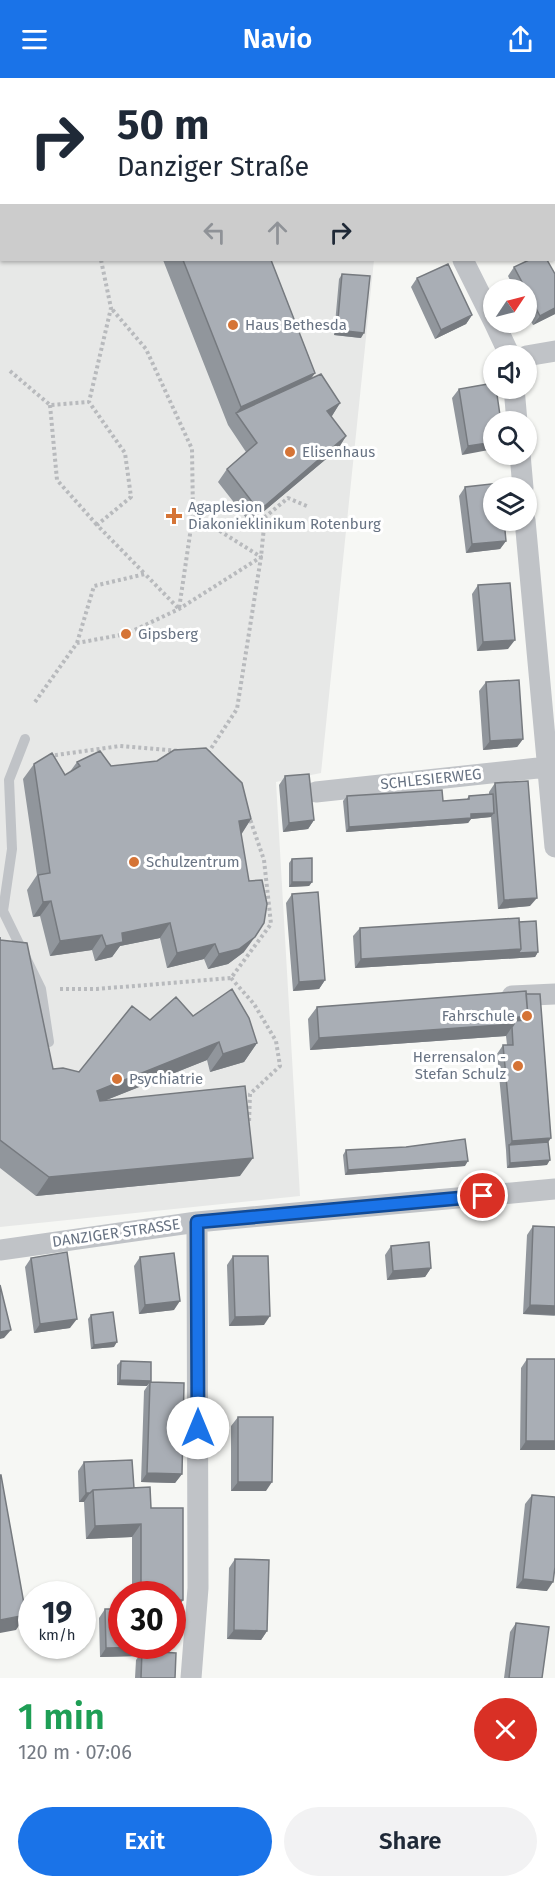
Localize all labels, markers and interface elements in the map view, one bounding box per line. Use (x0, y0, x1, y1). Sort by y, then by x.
icon: menu (18, 23, 51, 56)
text: Navio (243, 23, 312, 55)
icon: share (504, 23, 537, 56)
text: 50 m (117, 100, 210, 150)
icon: right (18, 102, 96, 180)
text: Danziger Straße (117, 151, 309, 183)
icon: left (198, 216, 231, 249)
icon: ahead (261, 216, 294, 249)
icon: right (324, 216, 357, 249)
north arrow (483, 279, 537, 333)
map controls (483, 279, 537, 531)
place label: Haus Bethesda (245, 316, 347, 334)
marker: Haus Bethesda (226, 318, 240, 332)
button: sound (483, 345, 537, 399)
button: search (483, 411, 537, 465)
place label: Elisenhaus (302, 443, 375, 461)
marker: Elisenhaus (283, 445, 297, 459)
button: layers (483, 477, 537, 531)
place label: Agaplesion Diakonieklinikum Rotenburg (188, 498, 381, 533)
marker: Agaplesion Diakonieklinikum Rotenburg (165, 507, 183, 525)
place label: Gipsberg (138, 625, 198, 643)
marker: Gipsberg (119, 627, 133, 641)
street label: SCHLESIERWEG (380, 765, 482, 793)
place label: Schulzentrum (146, 853, 240, 871)
marker: Schulzentrum (127, 855, 141, 869)
place label: Fahrschule (442, 1007, 515, 1025)
marker: Fahrschule (520, 1009, 534, 1023)
place label: Herrensalon - Stefan Schulz (413, 1048, 506, 1083)
marker: Herrensalon - Stefan Schulz (511, 1059, 525, 1073)
place label: Psychiatrie (129, 1070, 203, 1088)
marker: Psychiatrie (110, 1072, 124, 1086)
pin (457, 1170, 508, 1221)
icon: arrive (466, 1179, 499, 1212)
street label: DANZIGER STRASSE (51, 1215, 181, 1251)
position arrow (166, 1396, 230, 1460)
speed limit sign: 30 (108, 1581, 186, 1659)
text: 19 (42, 1595, 72, 1631)
text: km/h (38, 1626, 76, 1644)
text: 1 min (18, 1695, 105, 1739)
button: close (474, 1698, 537, 1761)
text: 120 m · 07:06 (18, 1740, 132, 1764)
button: Exit (18, 1807, 272, 1876)
button: Share (284, 1807, 537, 1876)

